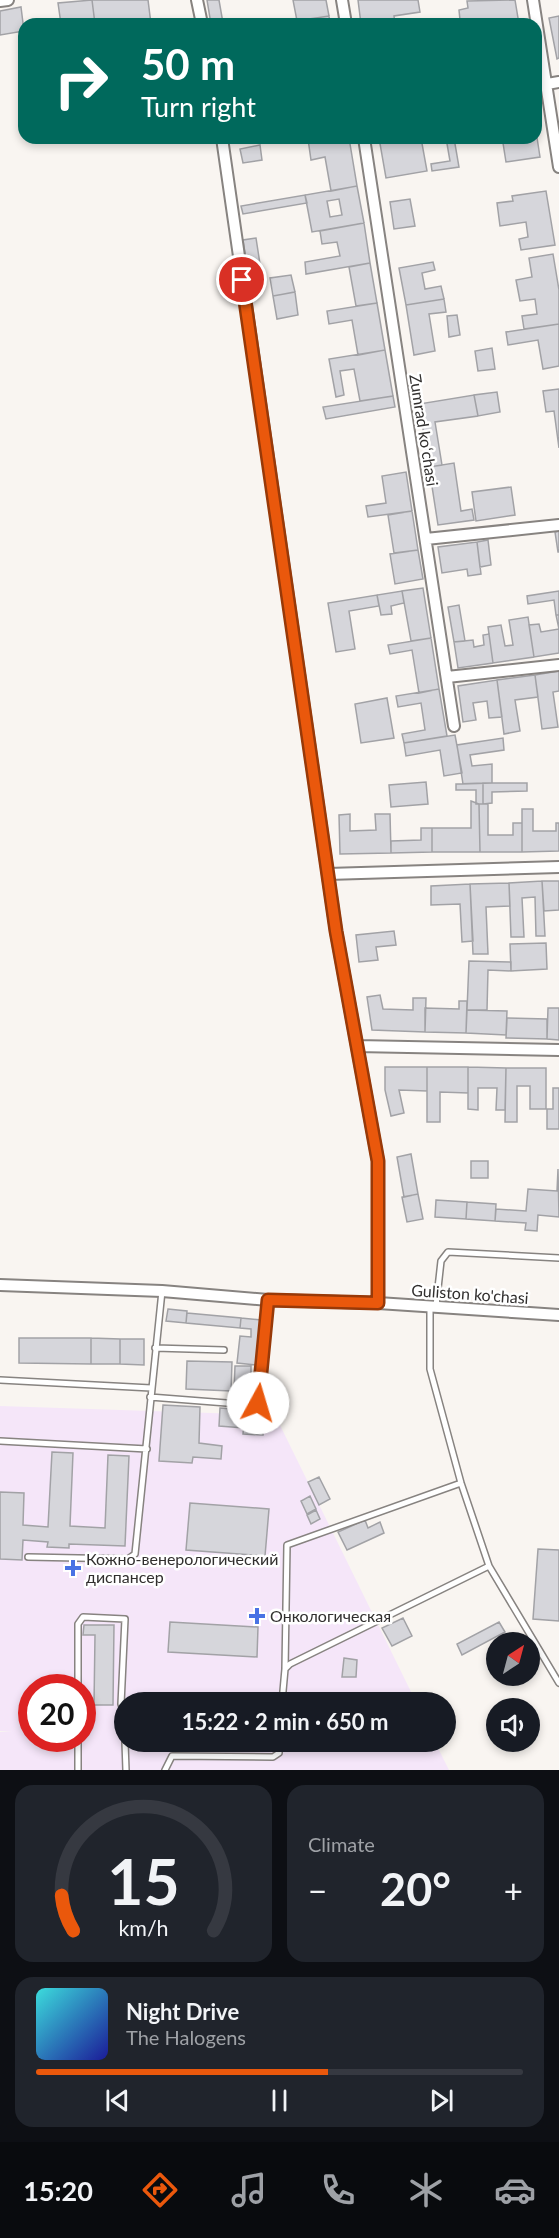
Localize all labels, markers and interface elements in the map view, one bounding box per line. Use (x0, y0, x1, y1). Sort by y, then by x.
text: 50 m (141, 39, 235, 89)
icon: right (42, 42, 120, 120)
text: Turn right (141, 90, 256, 123)
pin (216, 254, 267, 305)
icon: arrive (225, 263, 258, 296)
street label: Zumrad koʻchasi (406, 372, 443, 487)
street label: Guliston ko'chasi (411, 1280, 529, 1307)
position arrow (226, 1371, 290, 1435)
place label: Кожно-венерологический диспансер (86, 1549, 278, 1586)
marker: Кожно-венерологический диспансер (64, 1559, 82, 1577)
place label: Онкологическая (270, 1606, 391, 1625)
marker: Онкологическая (248, 1607, 266, 1625)
north arrow (486, 1632, 540, 1686)
map controls (486, 1632, 540, 1752)
speed limit sign: 20 (18, 1674, 96, 1752)
button: sound (486, 1698, 540, 1752)
text: 15:22 · 2 min · 650 m (182, 1708, 388, 1735)
text: Climate (308, 1832, 375, 1856)
text: 15 (107, 1843, 180, 1918)
text: 20° (380, 1862, 451, 1916)
text: − (308, 1870, 327, 1910)
text: + (504, 1870, 523, 1910)
text: km/h (118, 1915, 169, 1941)
text: Night Drive (126, 1998, 239, 2025)
text: The Halogens (126, 2025, 246, 2049)
icon: previous (101, 2084, 134, 2117)
icon: pause (263, 2084, 296, 2117)
icon: next (425, 2084, 458, 2117)
icon: directions (139, 2169, 181, 2211)
icon: music (228, 2169, 270, 2211)
icon: phone (317, 2169, 359, 2211)
icon: climate (405, 2169, 447, 2211)
icon: car (494, 2169, 536, 2211)
text: 15:20 (23, 2174, 93, 2207)

